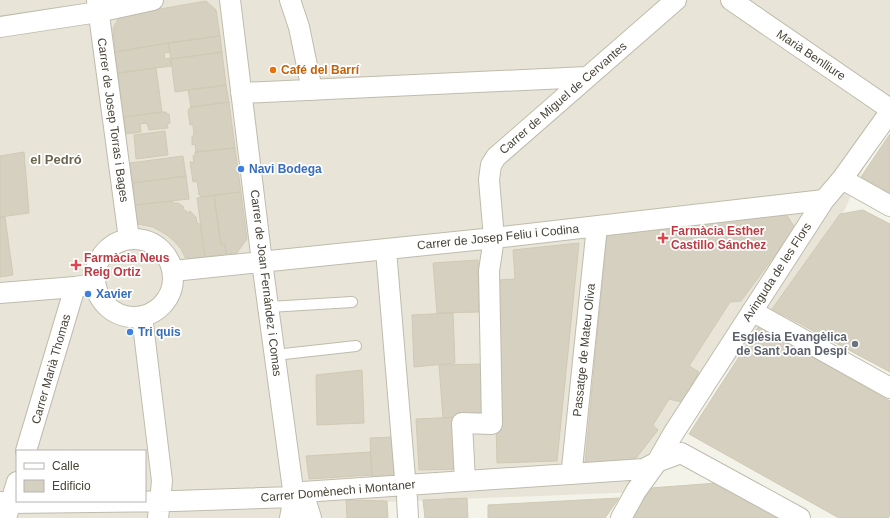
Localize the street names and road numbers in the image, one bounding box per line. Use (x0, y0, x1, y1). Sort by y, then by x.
street label: Marià Benlliure (774, 27, 848, 83)
street label: Carrer de Josep Torras i Bages (95, 37, 131, 203)
street label: Carrer de Miguel de Cervantes (496, 39, 630, 157)
street label: Carrer de Joan Fernández i Comas (248, 189, 284, 377)
street label: Avinguda de les Flors (740, 220, 814, 324)
street label: Carrer de Josep Feliu i Codina (416, 221, 580, 252)
street label: Passatge de Mateu Oliva (570, 282, 598, 417)
street label: Carrer Marià Thomas (29, 312, 73, 426)
street label: Carrer Domènech i Montaner (260, 477, 416, 505)

